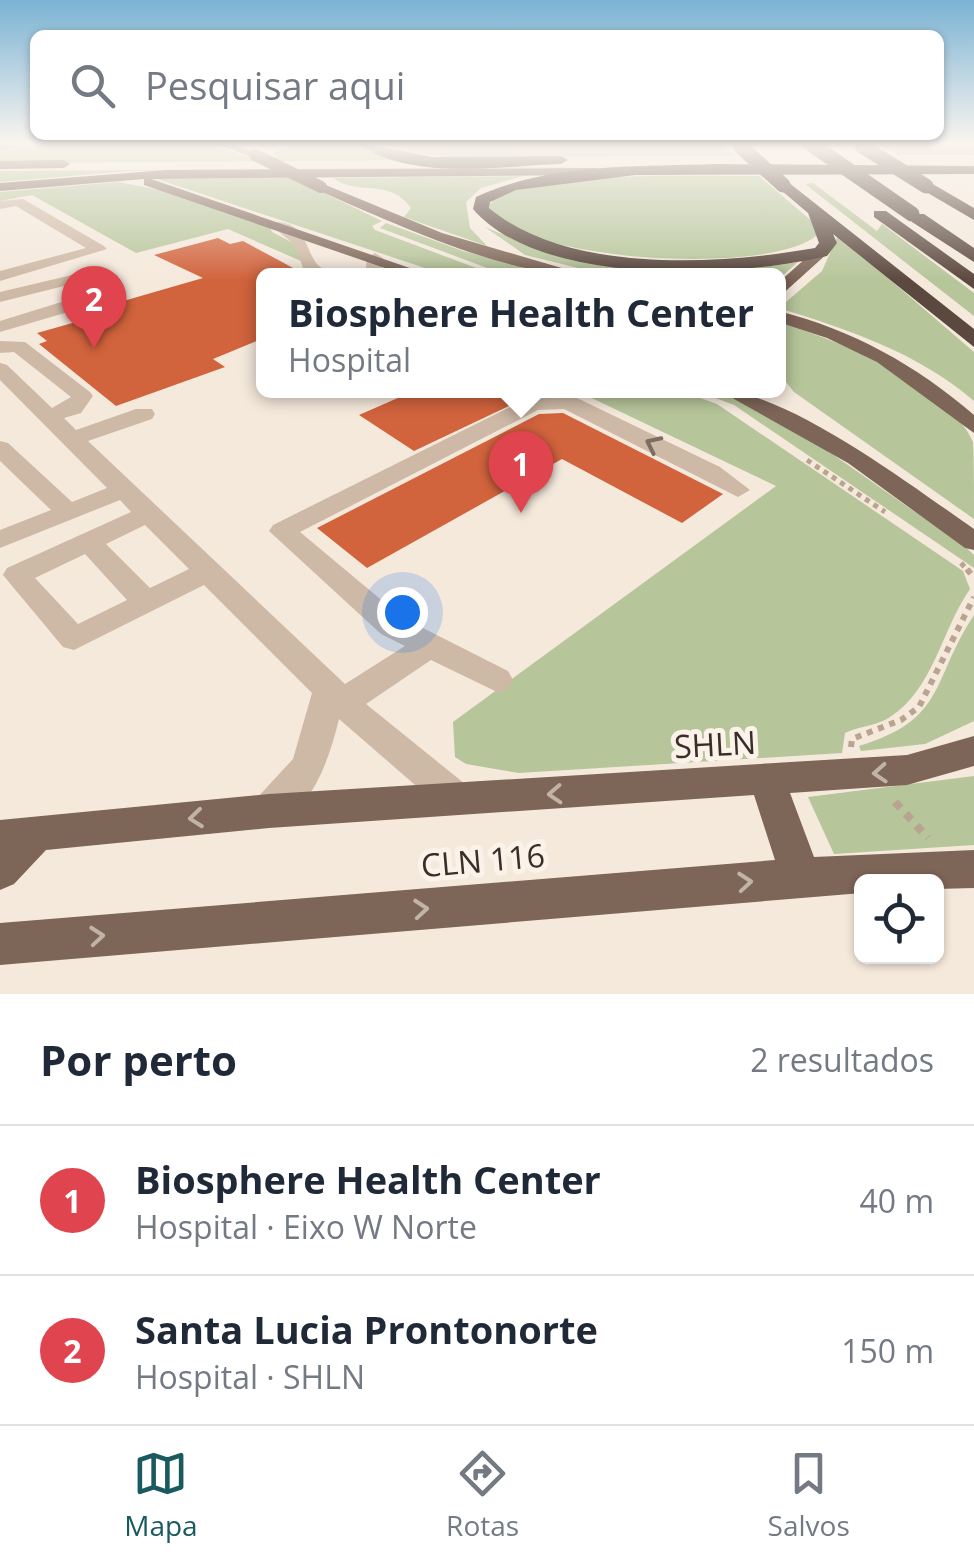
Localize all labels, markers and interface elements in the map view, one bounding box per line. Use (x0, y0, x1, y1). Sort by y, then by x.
search box (30, 30, 944, 140)
icon: search (65, 58, 120, 113)
text: Pesquisar aqui (145, 59, 405, 111)
pin: 2 (62, 266, 126, 348)
popup (256, 268, 786, 398)
text: Biosphere Health Center (288, 286, 754, 338)
text: Hospital (288, 338, 411, 381)
pin: 1 (488, 430, 554, 513)
one-way arrow (645, 436, 663, 456)
your location (377, 587, 428, 638)
street label: SHLN (673, 720, 757, 767)
one-way arrow (871, 761, 887, 783)
one-way arrow (547, 783, 563, 804)
one-way arrow (188, 807, 204, 828)
street label: CLN 116 (419, 833, 547, 886)
one-way arrow (737, 871, 753, 893)
map controls (854, 874, 944, 964)
button: locate (854, 874, 944, 964)
one-way arrow (413, 898, 429, 920)
one-way arrow (90, 925, 106, 947)
text: Por perto (40, 1031, 237, 1088)
text: 2 resultados (750, 1038, 934, 1081)
text: Biosphere Health Center (135, 1153, 601, 1205)
text: 1 (63, 1179, 82, 1222)
text: 40 m (859, 1179, 934, 1222)
text: Hospital · Eixo W Norte (135, 1205, 477, 1248)
text: Santa Lucia Prontonorte (135, 1303, 598, 1355)
text: 2 (63, 1329, 82, 1372)
text: 150 m (841, 1329, 934, 1372)
text: Hospital · SHLN (135, 1355, 365, 1398)
tab: Mapa (124, 1446, 198, 1544)
tab: Rotas (446, 1446, 519, 1544)
tab: Salvos (768, 1446, 850, 1544)

